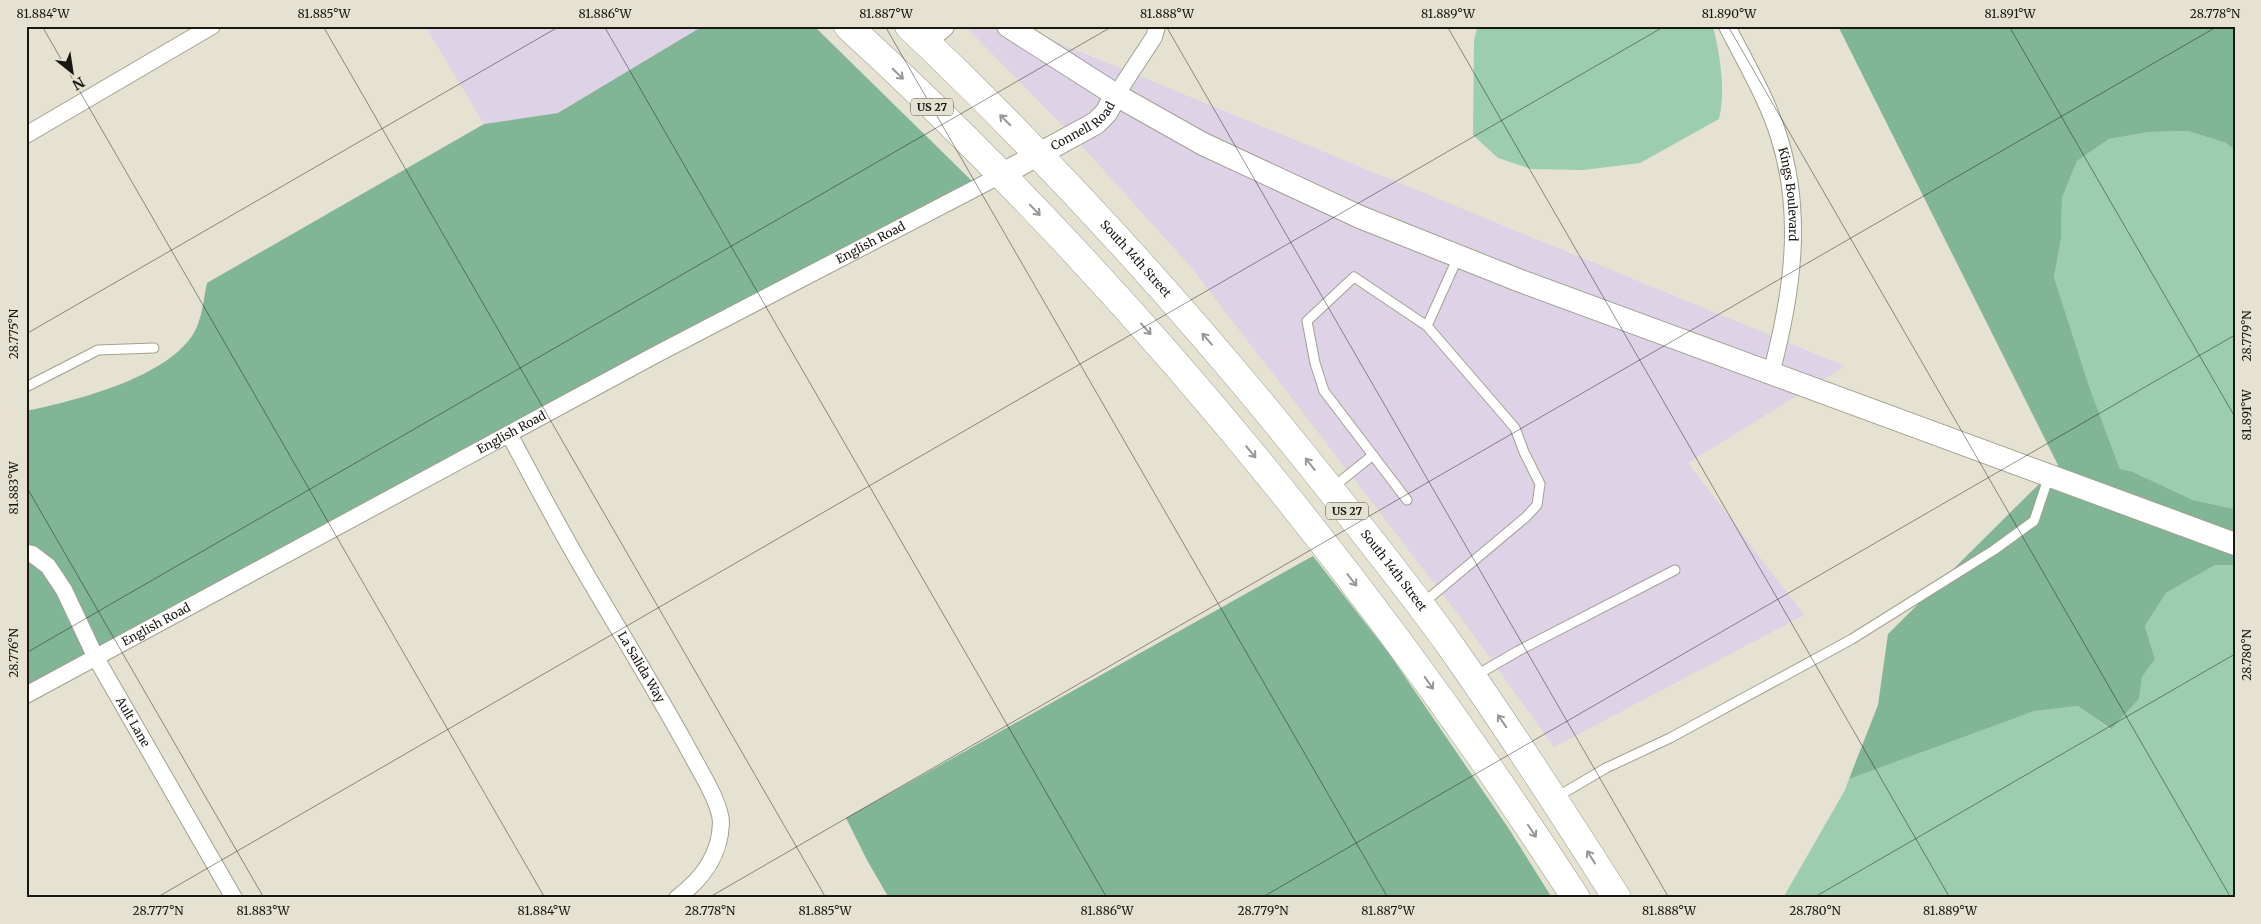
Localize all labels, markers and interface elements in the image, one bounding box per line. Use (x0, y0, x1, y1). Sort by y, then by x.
text: 81.884°W (17, 6, 70, 21)
text: 81.885°W (297, 6, 352, 21)
text: 81.886°W (578, 6, 633, 21)
text: 81.887°W (859, 6, 914, 21)
text: 81.888°W (1140, 6, 1195, 21)
text: 81.889°W (1421, 6, 1476, 21)
text: 81.890°W (1702, 6, 1757, 21)
text: 81.891°W (1984, 6, 2037, 21)
text: 28.778°N (2190, 6, 2241, 21)
north arrow (48, 48, 98, 98)
one-way arrow (891, 68, 904, 80)
text: N (69, 73, 88, 94)
road number: US 27 (911, 98, 953, 115)
street label: Connell Road (1048, 99, 1118, 153)
one-way arrow (999, 114, 1011, 126)
street label: Kings Boulevard (1775, 145, 1801, 241)
one-way arrow (1029, 204, 1041, 216)
street label: South 14th Street (1097, 217, 1175, 301)
street label: English Road (833, 218, 907, 267)
text: 28.775°N (6, 308, 21, 359)
text: 28.779°N (2239, 310, 2254, 362)
one-way arrow (1140, 322, 1151, 335)
one-way arrow (1202, 333, 1213, 346)
text: 81.891°W (2239, 388, 2254, 441)
street label: English Road (474, 407, 548, 457)
one-way arrow (1246, 446, 1257, 459)
one-way arrow (1305, 458, 1316, 471)
text: 81.883°W (6, 460, 21, 515)
road number: US 27 (1326, 502, 1368, 520)
street label: South 14th Street (1358, 527, 1431, 614)
one-way arrow (1347, 573, 1358, 586)
street label: English Road (119, 600, 193, 649)
text: 28.776°N (6, 627, 21, 678)
text: 28.780°N (2239, 628, 2254, 681)
street label: La Salida Way (615, 629, 668, 705)
one-way arrow (1424, 676, 1434, 690)
street label: Ault Lane (112, 693, 154, 750)
one-way arrow (1497, 714, 1507, 728)
one-way arrow (1527, 824, 1537, 838)
one-way arrow (1585, 850, 1595, 864)
text: 28.777°N (133, 903, 184, 918)
text: 81.883°W (236, 903, 291, 918)
text: 81.884°W (518, 903, 571, 918)
text: 28.778°N (685, 903, 736, 918)
text: 81.885°W (798, 903, 853, 918)
text: 81.886°W (1080, 903, 1135, 918)
text: 28.779°N (1237, 903, 1289, 918)
text: 81.887°W (1361, 903, 1416, 918)
text: 81.888°W (1642, 903, 1697, 918)
text: 28.780°N (1789, 903, 1842, 918)
text: 81.889°W (1923, 903, 1978, 918)

